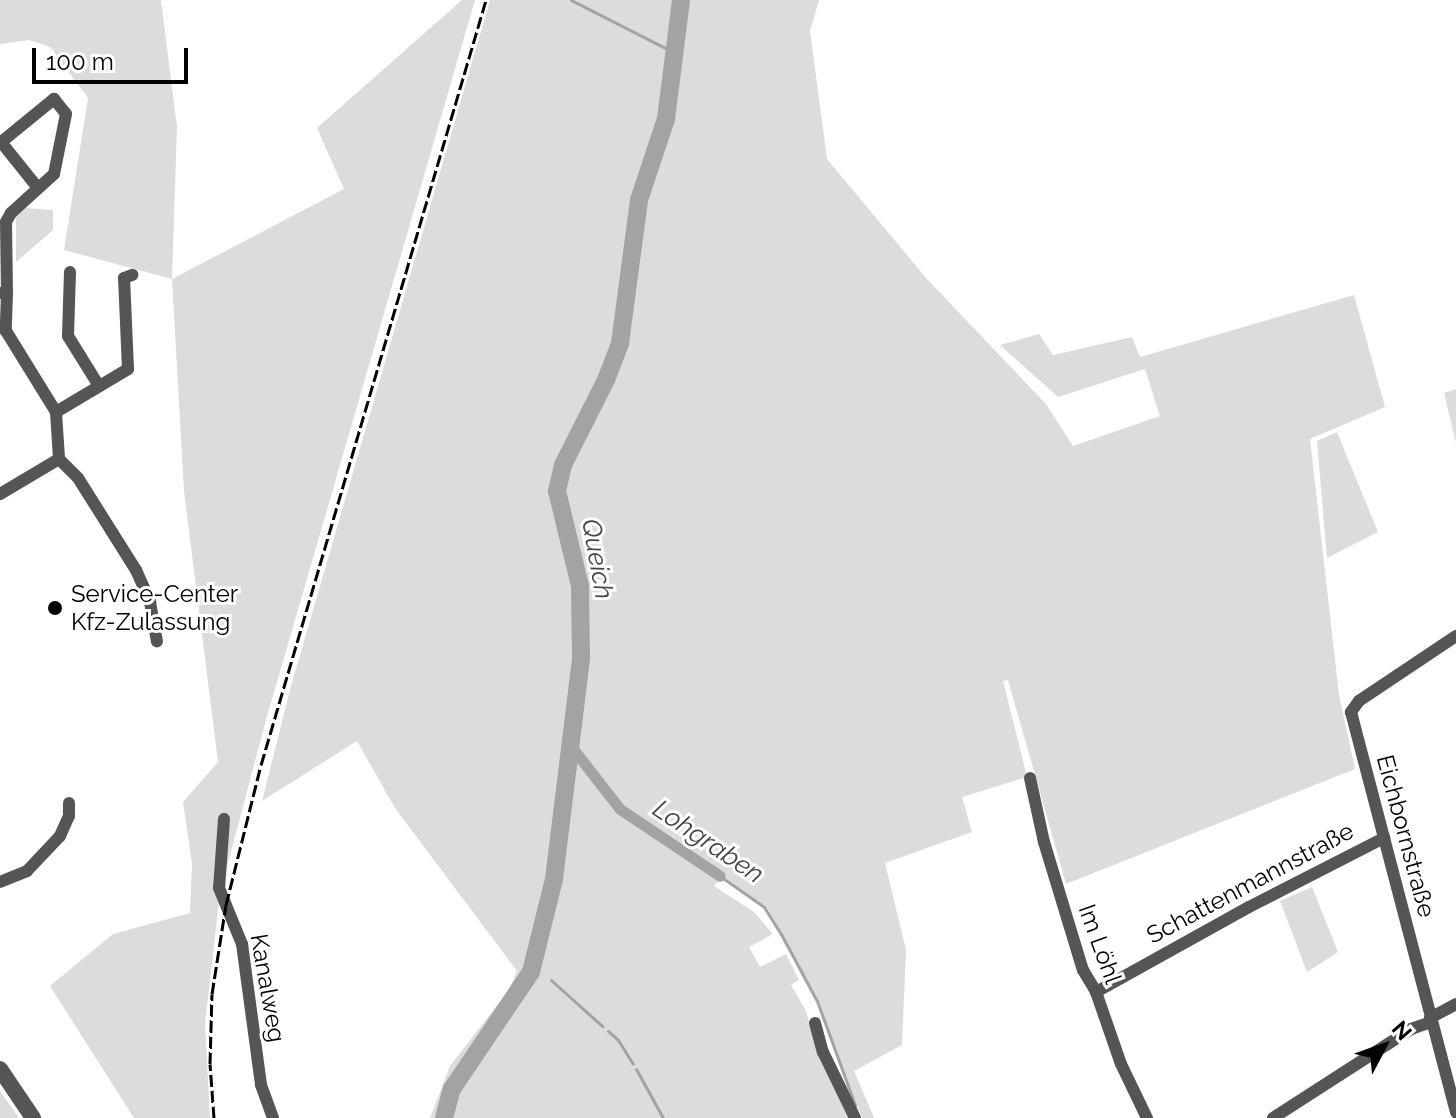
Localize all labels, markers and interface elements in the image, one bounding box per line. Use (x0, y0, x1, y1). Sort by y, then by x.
scale bar (36, 32, 192, 82)
text: 100 m (46, 47, 114, 76)
water label: Queich (575, 516, 619, 602)
place label: Service-Center Kfz-Zulassung (71, 580, 238, 636)
marker: Service-Center Kfz-Zulassung (46, 599, 64, 617)
street label: Eichbornstraße (1370, 752, 1442, 920)
water label: Lohgraben (647, 794, 769, 890)
street label: Schattenmannstraße (1142, 816, 1358, 950)
street label: Im Löhl (1072, 900, 1128, 988)
street label: Kanalweg (244, 931, 292, 1045)
north arrow (1344, 1006, 1424, 1086)
text: N (1387, 1015, 1417, 1045)

